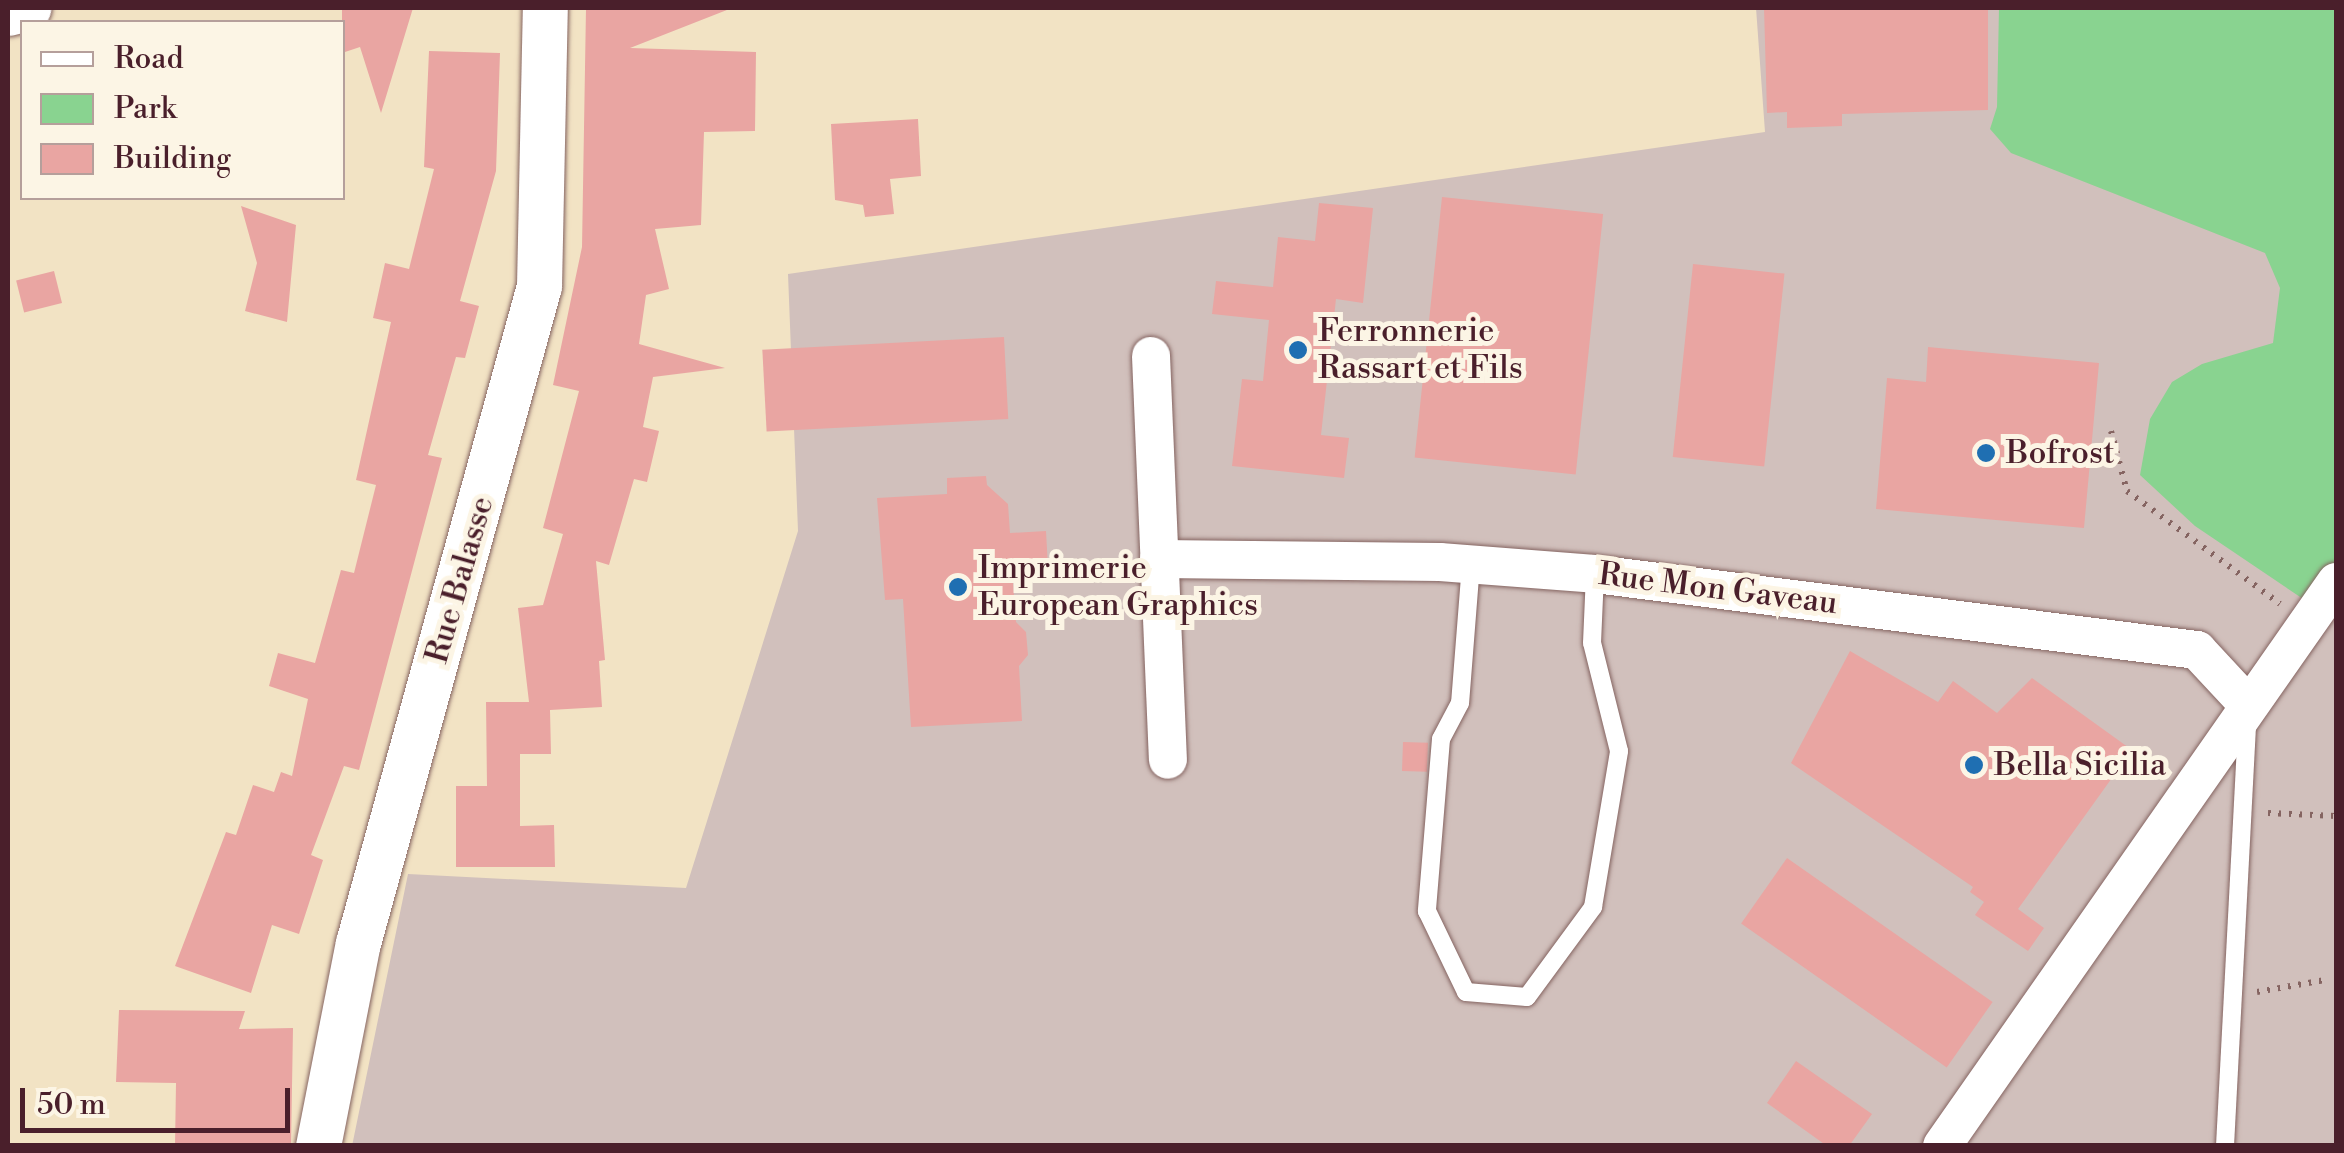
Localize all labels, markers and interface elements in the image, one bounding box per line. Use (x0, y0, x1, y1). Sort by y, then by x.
legend (20, 20, 345, 200)
text: Road (114, 40, 184, 78)
text: Park (114, 90, 176, 128)
text: Building (114, 140, 231, 178)
place label: Ferronnerie Rassart et Fils (1318, 313, 1523, 388)
marker: Ferronnerie Rassart et Fils (1287, 339, 1309, 361)
place label: Bofrost (2006, 434, 2115, 472)
marker: Bofrost (1975, 442, 1997, 464)
street label: Rue Balasse (418, 492, 502, 668)
place label: Imprimerie European Graphics (978, 550, 1258, 625)
street label: Rue Mon Gaveau (1596, 555, 1840, 623)
marker: Imprimerie European Graphics (947, 576, 969, 598)
place label: Bella Sicilia (1994, 746, 2166, 784)
marker: Bella Sicilia (1963, 754, 1985, 776)
scale bar (25, 1068, 295, 1130)
text: 50 m (37, 1086, 106, 1124)

